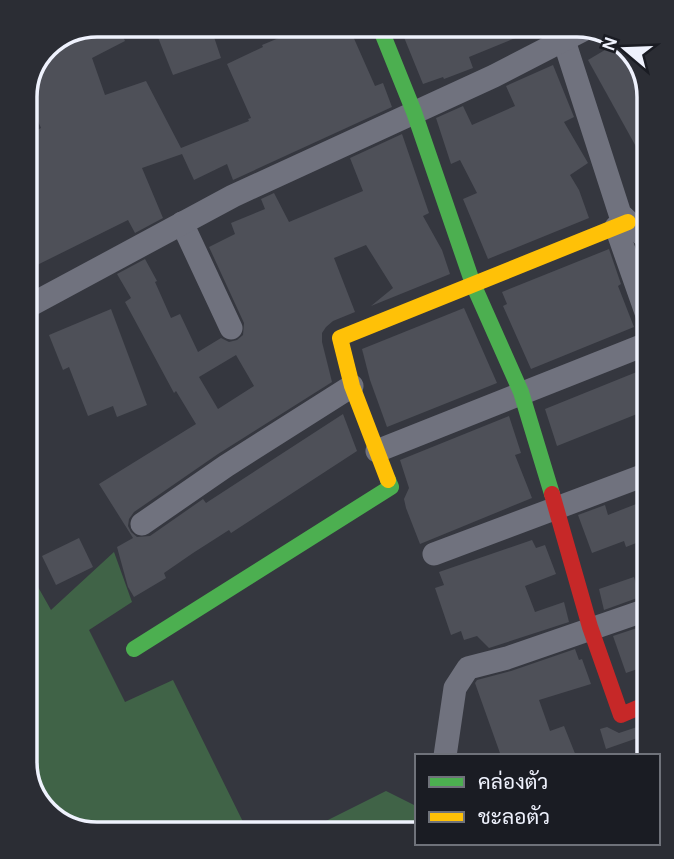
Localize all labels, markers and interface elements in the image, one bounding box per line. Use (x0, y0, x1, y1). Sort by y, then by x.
north arrow (590, 14, 660, 84)
text: N (597, 34, 622, 54)
legend (415, 754, 660, 845)
text: คล่องตัว (478, 770, 548, 794)
text: ชะลอตัว (478, 805, 550, 829)

